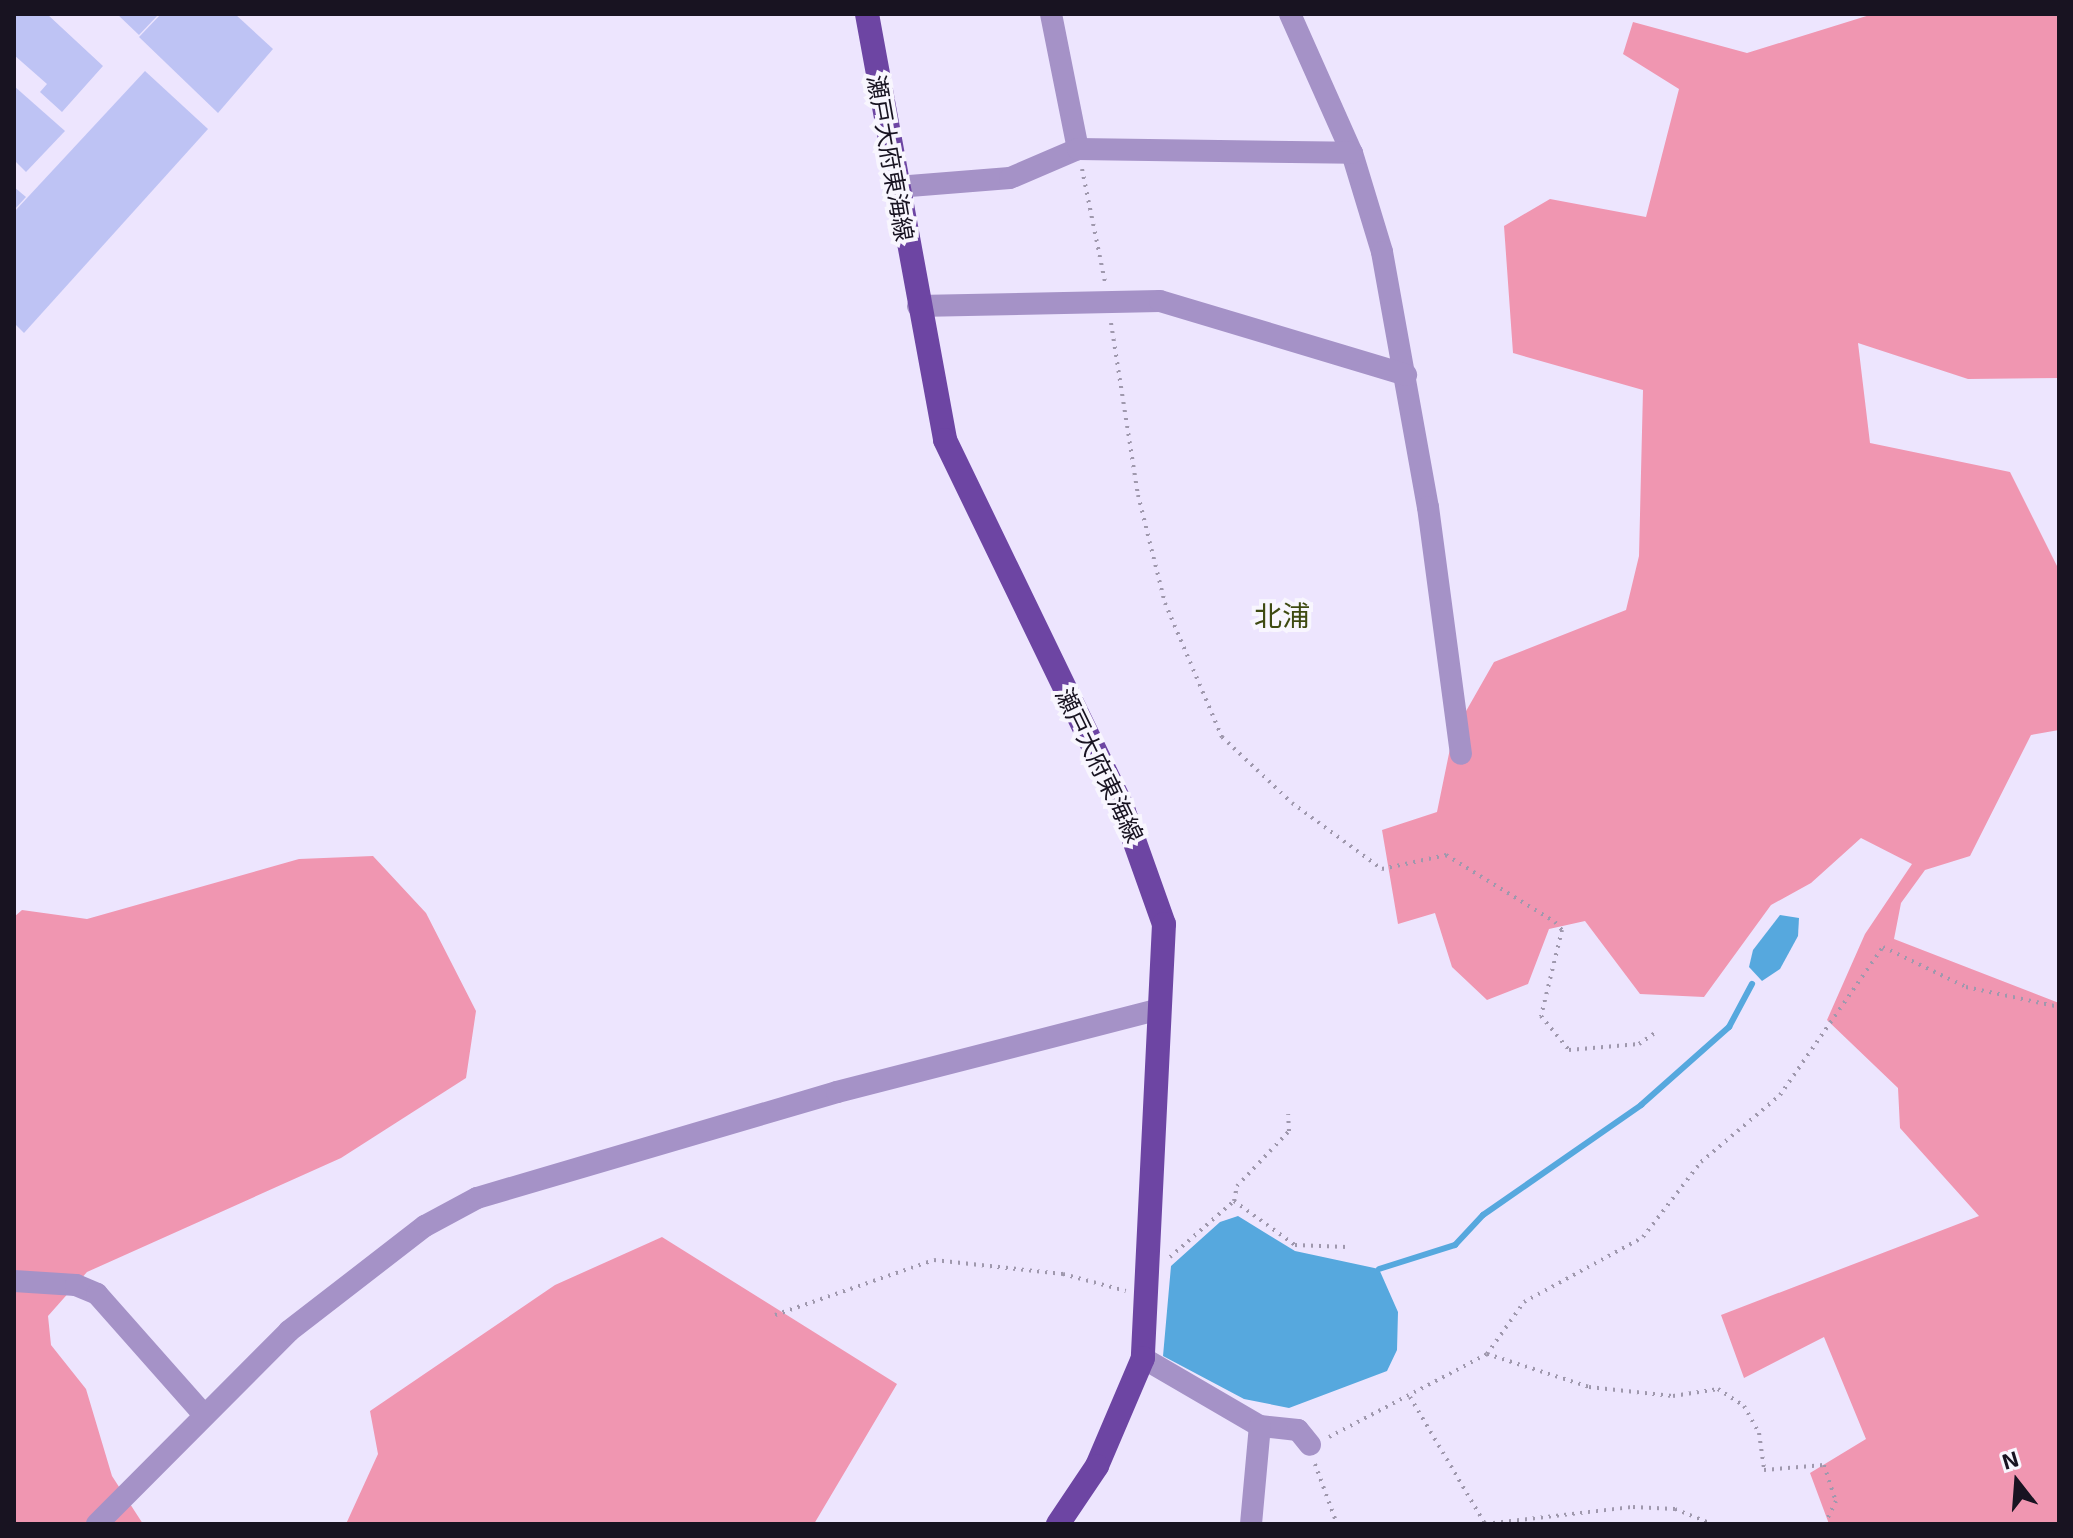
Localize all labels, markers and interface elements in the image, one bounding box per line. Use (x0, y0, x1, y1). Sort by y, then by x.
street label: 瀬戸大府東海線 (862, 73, 920, 243)
district label: 北浦 (1254, 598, 1310, 632)
street label: 瀬戸大府東海線 (1050, 683, 1150, 847)
north arrow (1977, 1442, 2057, 1522)
text: N (1999, 1444, 2021, 1474)

